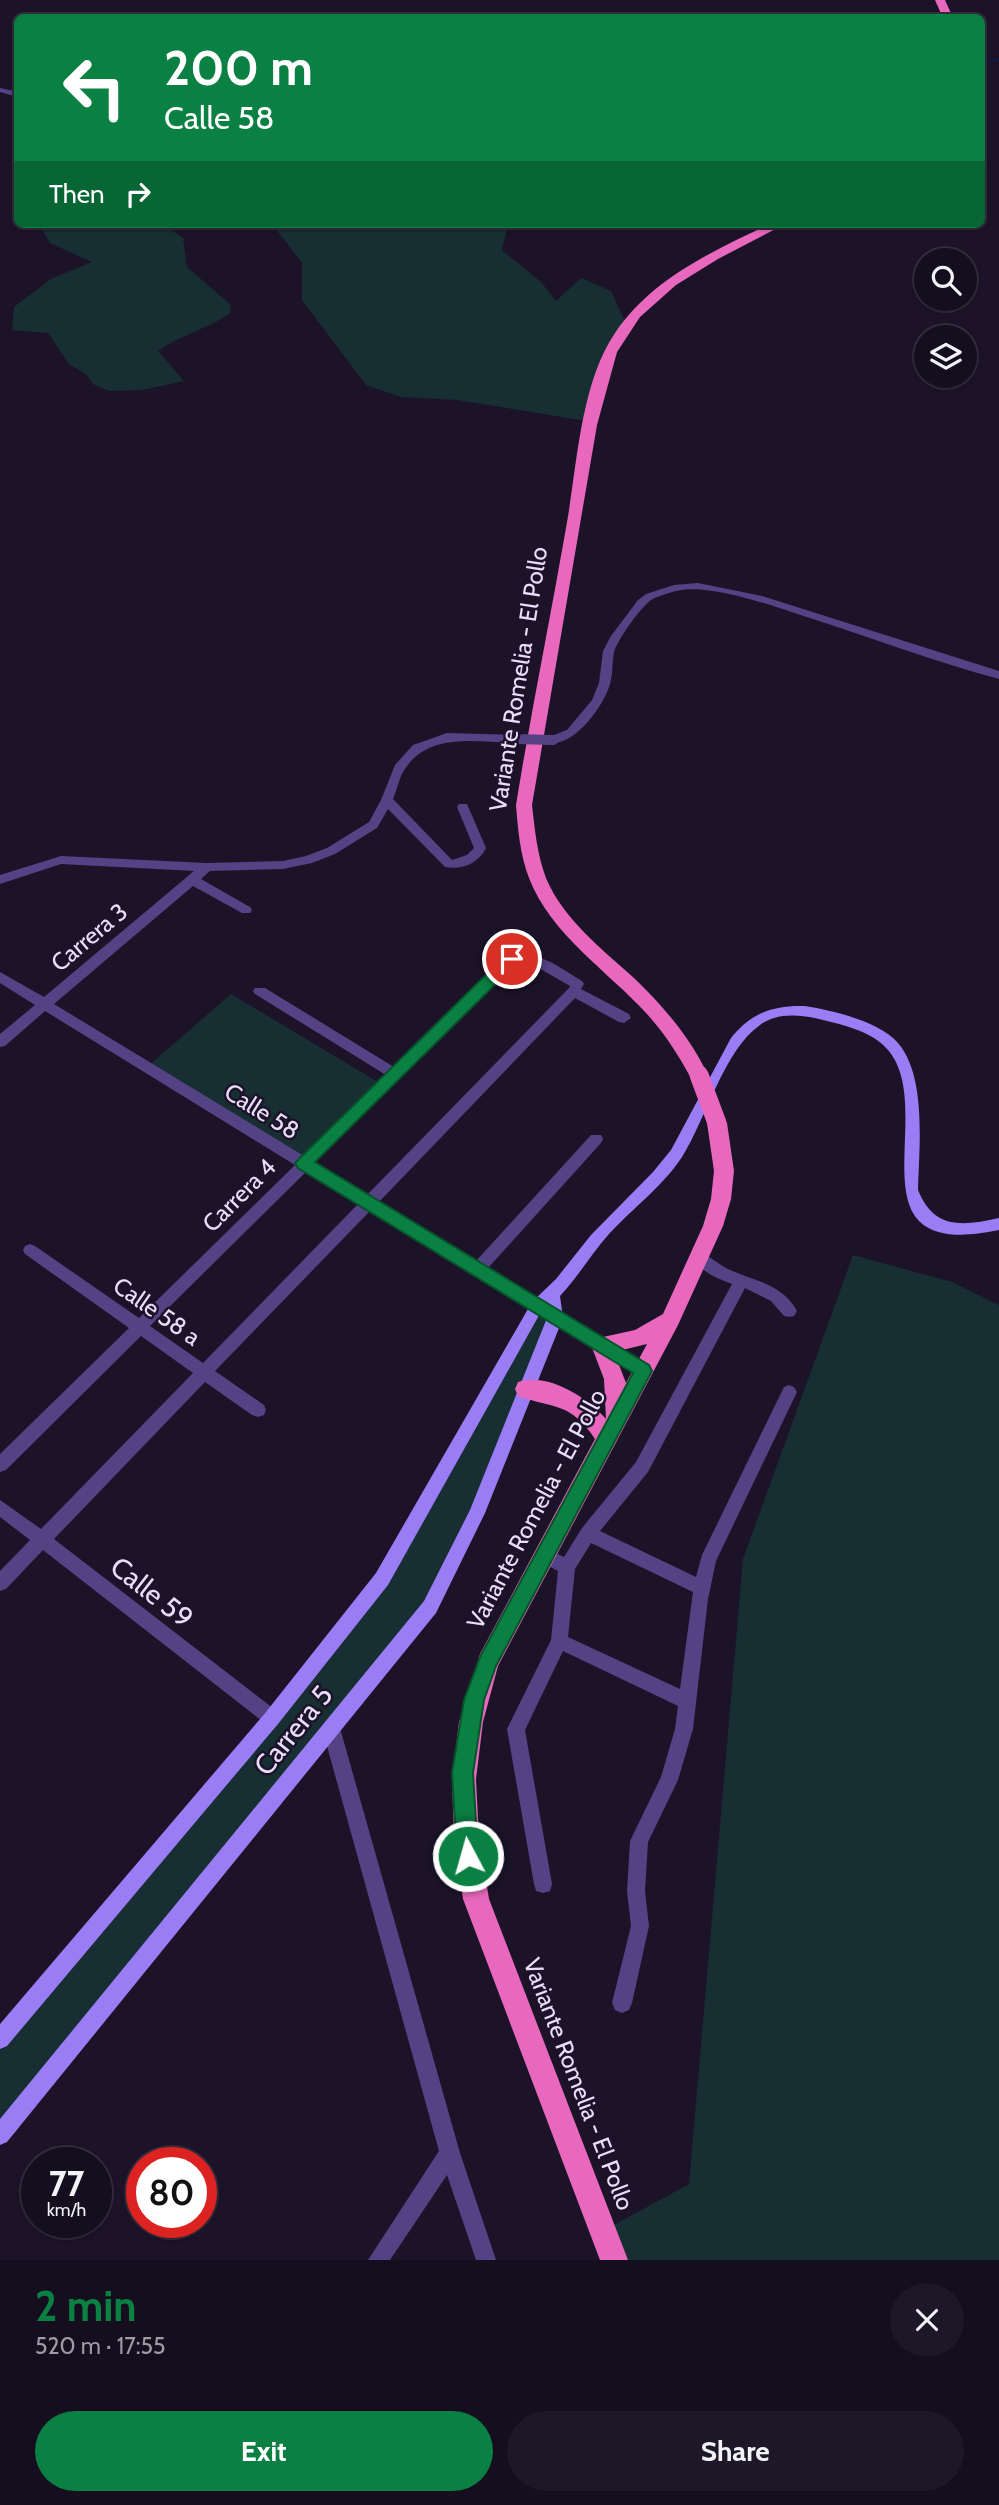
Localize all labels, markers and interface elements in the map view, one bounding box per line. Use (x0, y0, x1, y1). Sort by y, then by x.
text: 200 m (164, 38, 313, 97)
icon: left (49, 42, 140, 133)
text: Calle 58 (164, 98, 274, 137)
icon: right (119, 175, 157, 213)
text: Then (49, 178, 105, 210)
map controls (914, 248, 977, 388)
button: search (914, 248, 977, 311)
button: layers (914, 325, 977, 388)
street label: Variante Romelia - El Pollo (483, 545, 553, 813)
street label: Carrera 3 (45, 897, 133, 977)
pin (482, 929, 542, 989)
icon: arrive (493, 940, 531, 978)
street label: Calle 58 (219, 1077, 305, 1145)
street label: Carrera 4 (196, 1152, 282, 1238)
street label: Calle 58 a (108, 1271, 207, 1352)
street label: Variante Romelia - El Pollo (460, 1384, 612, 1634)
street label: Calle 59 (104, 1549, 200, 1635)
street label: Carrera 5 (246, 1678, 340, 1782)
position arrow (431, 1819, 505, 1893)
street label: Variante Romelia - El Pollo (518, 1954, 640, 2214)
speed limit sign: 80 (126, 2147, 217, 2238)
text: 77 (49, 2162, 84, 2205)
text: km/h (47, 2199, 86, 2221)
text: 2 min (35, 2280, 136, 2332)
button: close (890, 2283, 964, 2357)
text: 520 m · 17:55 (35, 2332, 165, 2360)
button: Exit (35, 2411, 493, 2491)
button: Share (507, 2411, 964, 2491)

